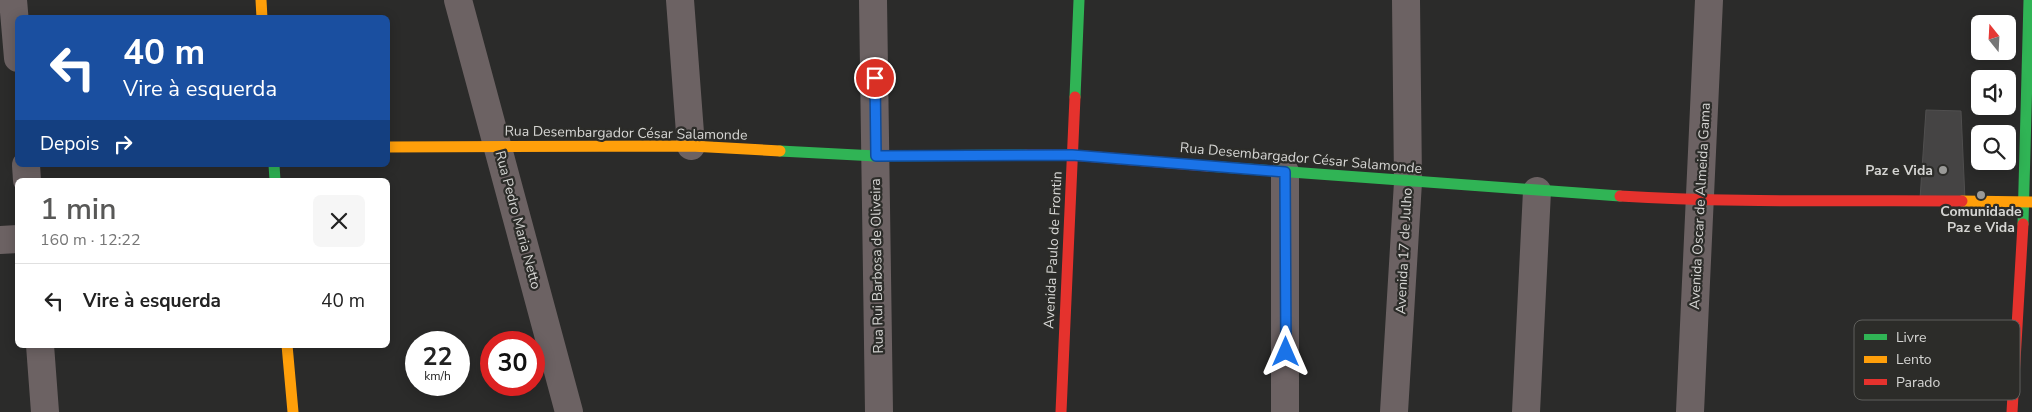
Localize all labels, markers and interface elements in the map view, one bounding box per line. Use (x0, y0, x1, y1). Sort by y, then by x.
north arrow (1971, 15, 2016, 60)
map controls (1971, 15, 2016, 170)
text: 40 m (123, 29, 205, 76)
icon: left (40, 35, 105, 100)
pin (854, 57, 896, 99)
icon: arrive (861, 64, 889, 92)
button: sound (1971, 70, 2016, 115)
text: Vire à esquerda (123, 74, 277, 104)
street label: Avenida Oscar de Almeida Gama (1685, 102, 1715, 310)
street label: Rua Desembargador César Salamonde (504, 121, 748, 145)
button: search (1971, 125, 2016, 170)
icon: right (109, 130, 137, 158)
text: Depois (40, 131, 99, 157)
street label: Rua Desembargador César Salamonde (1179, 138, 1423, 178)
street label: Rua Pedro Maria Netto (490, 149, 546, 291)
place label: Paz e Vida (1865, 161, 1933, 180)
marker: Paz e Vida (1937, 164, 1949, 176)
street label: Avenida Paulo de Frontin (1039, 171, 1067, 329)
street label: Rua Rui Barbosa de Oliveira (866, 178, 888, 354)
street label: Avenida 17 de Julho (1391, 187, 1417, 315)
text: 1 min (40, 189, 116, 230)
marker: Comunidade Paz e Vida (1975, 189, 1987, 201)
button: close (313, 195, 365, 247)
place label: Comunidade Paz e Vida (1940, 202, 2022, 237)
text: 160 m · 12:22 (40, 229, 141, 251)
icon: left (40, 287, 68, 315)
text: Vire à esquerda (83, 288, 221, 314)
text: 40 m (321, 288, 365, 314)
legend (1854, 320, 2020, 400)
position arrow (1259, 325, 1311, 377)
text: Livre (1896, 328, 1926, 347)
speed limit sign: 30 (480, 331, 545, 396)
text: 22 (422, 340, 453, 374)
text: Lento (1896, 350, 1932, 369)
text: km/h (424, 368, 451, 384)
text: Parado (1896, 373, 1940, 392)

